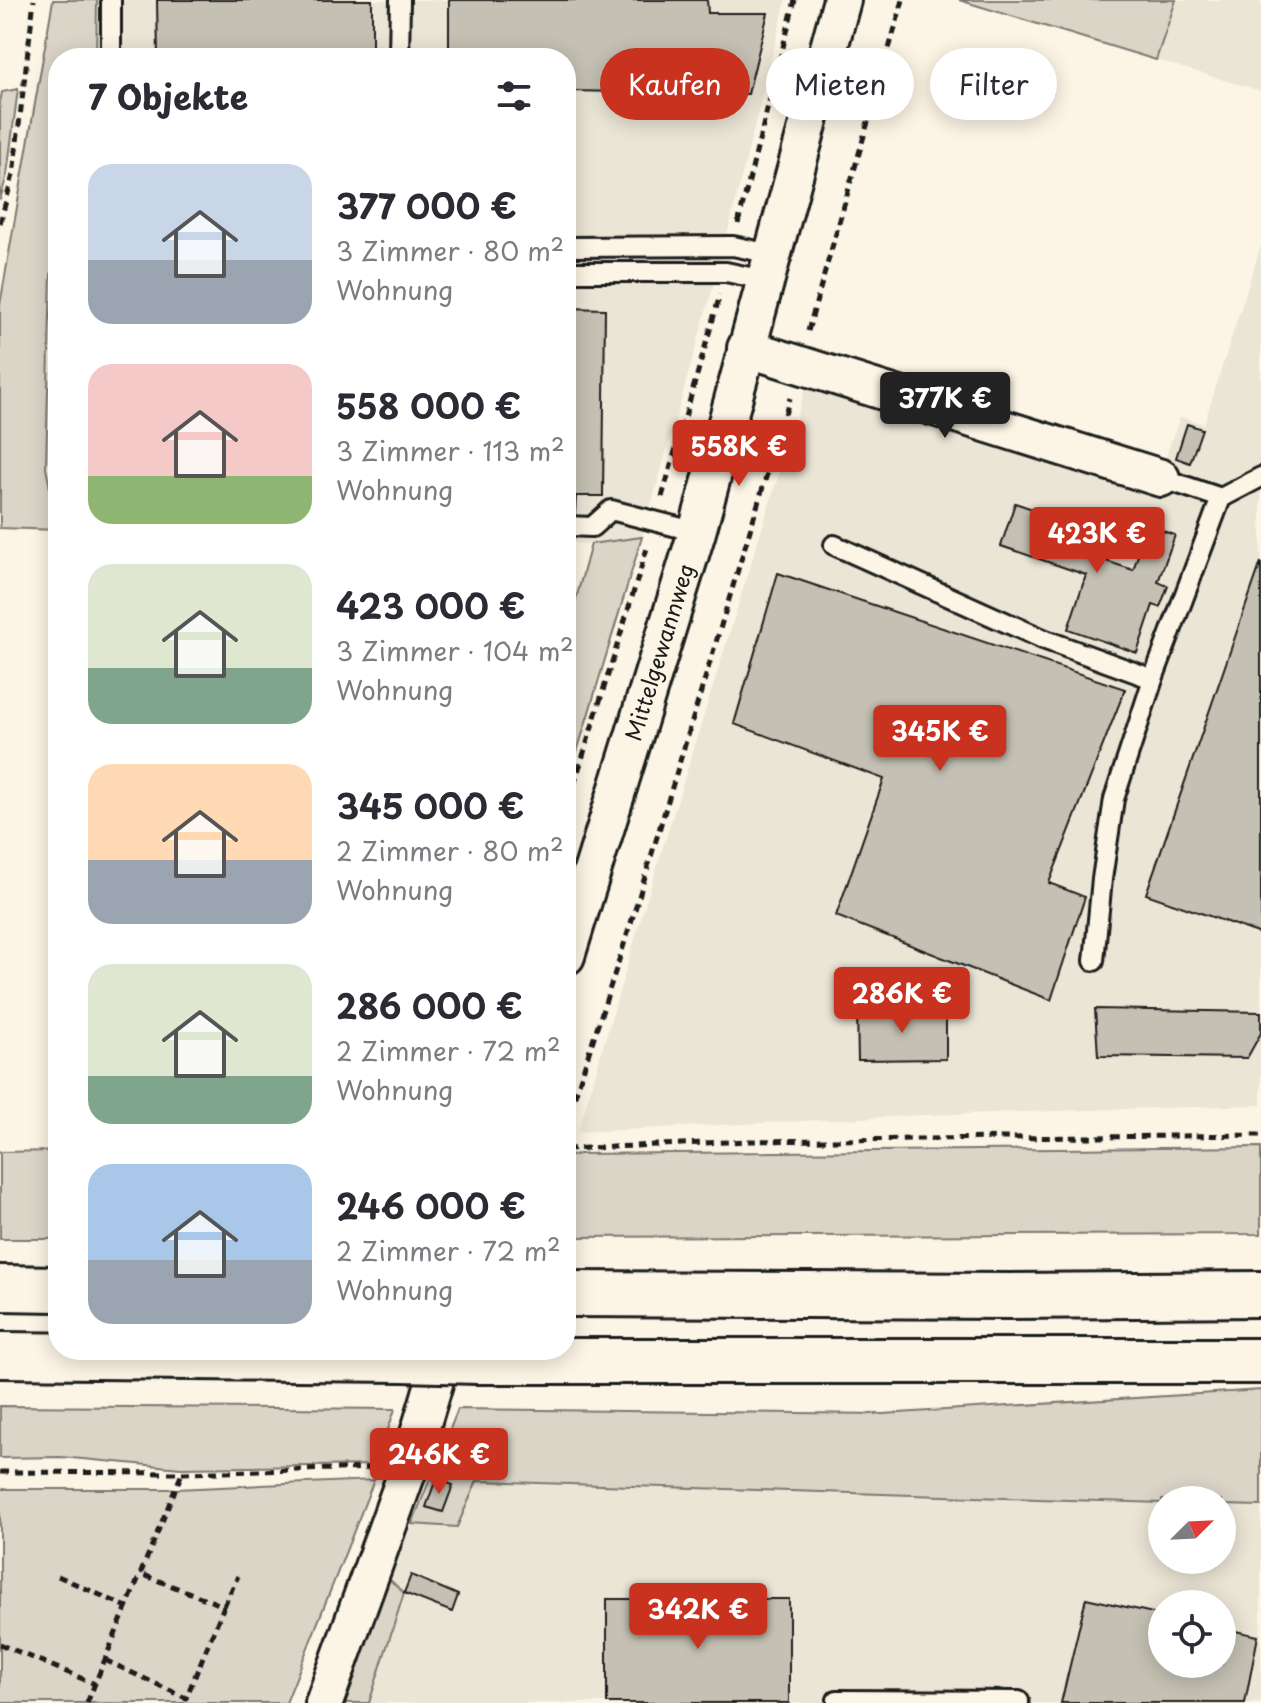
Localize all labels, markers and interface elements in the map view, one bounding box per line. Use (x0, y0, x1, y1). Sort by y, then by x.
chip: Kaufen (600, 48, 750, 120)
chip: Mieten (766, 48, 914, 120)
chip: Filter (930, 48, 1057, 120)
text: 7 Objekte (88, 70, 248, 122)
icon: filters (492, 74, 536, 118)
text: 377 000 € (336, 179, 517, 231)
icon: home (152, 196, 248, 292)
text: 3 Zimmer · 80 m² (336, 231, 564, 270)
text: Wohnung (336, 270, 453, 309)
pin: 377K € (880, 372, 1010, 440)
text: 377K € (898, 378, 992, 417)
text: 558 000 € (336, 379, 521, 431)
icon: home (152, 396, 248, 492)
pin: 558K € (674, 420, 804, 488)
text: 558K € (691, 426, 787, 465)
text: 3 Zimmer · 113 m² (336, 431, 565, 470)
text: Wohnung (336, 470, 453, 509)
pin: 423K € (1032, 507, 1162, 575)
text: 423K € (1048, 513, 1146, 552)
street label: Mittelgewannweg (616, 559, 701, 745)
text: 423 000 € (336, 579, 525, 631)
icon: home (152, 596, 248, 692)
text: 3 Zimmer · 104 m² (336, 631, 574, 670)
text: Wohnung (336, 670, 453, 709)
pin: 345K € (875, 705, 1005, 773)
text: 345K € (891, 711, 989, 750)
text: 345 000 € (336, 779, 524, 831)
icon: home (152, 796, 248, 892)
text: 2 Zimmer · 80 m² (336, 831, 564, 870)
text: Wohnung (336, 870, 453, 909)
pin: 286K € (837, 967, 967, 1035)
text: 286K € (852, 973, 952, 1012)
text: 286 000 € (336, 979, 523, 1031)
icon: home (152, 996, 248, 1092)
text: 2 Zimmer · 72 m² (336, 1031, 561, 1070)
text: Wohnung (336, 1070, 453, 1109)
text: 246 000 € (336, 1179, 526, 1231)
icon: home (152, 1196, 248, 1292)
text: 2 Zimmer · 72 m² (336, 1231, 561, 1270)
text: Wohnung (336, 1270, 453, 1309)
pin: 246K € (374, 1428, 504, 1496)
text: 246K € (388, 1434, 490, 1473)
north arrow (1148, 1486, 1236, 1574)
map controls (1148, 1486, 1236, 1678)
pin: 342K € (633, 1583, 763, 1651)
text: 342K € (647, 1589, 749, 1628)
button: locate (1148, 1590, 1236, 1678)

